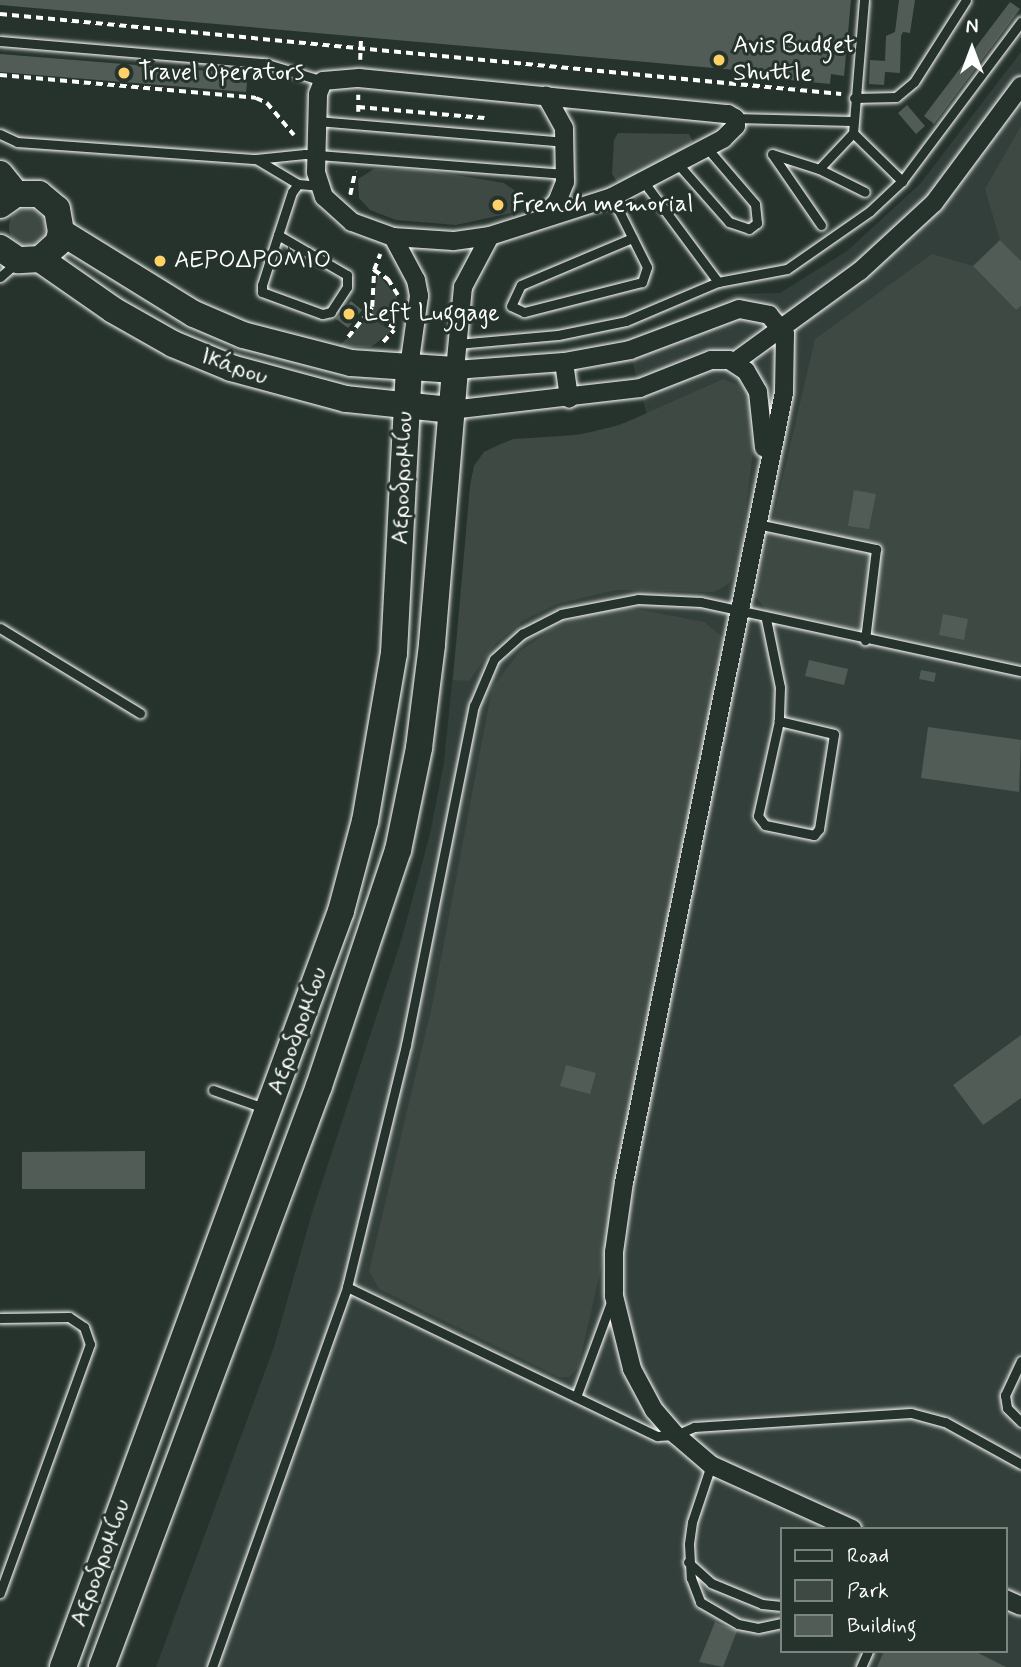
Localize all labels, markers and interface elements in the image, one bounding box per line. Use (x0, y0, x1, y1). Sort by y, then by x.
north arrow (937, 14, 1007, 84)
text: N (966, 15, 978, 40)
place label: Avis Budget Shuttle (733, 32, 857, 88)
marker: Avis Budget Shuttle (711, 52, 727, 68)
place label: Travel Operators (138, 59, 304, 87)
marker: Travel Operators (116, 65, 132, 81)
place label: French memorial (512, 191, 693, 219)
marker: French memorial (490, 197, 506, 213)
place label: ΑΕΡΟΔΡΟΜΙΟ (174, 247, 331, 275)
marker: ΑΕΡΟΔΡΟΜΙΟ (152, 253, 168, 269)
place label: Left Luggage (363, 300, 500, 328)
marker: Left Luggage (341, 306, 357, 322)
street label: Ικάρου (196, 342, 272, 392)
street label: Αεροδρομίου (386, 411, 420, 545)
street label: Αεροδρομίου (262, 963, 334, 1099)
street label: Αεροδρομίου (65, 1495, 137, 1631)
legend (780, 1527, 1007, 1653)
text: Road (847, 1542, 889, 1570)
text: Park (847, 1577, 889, 1605)
text: Building (847, 1612, 917, 1640)

